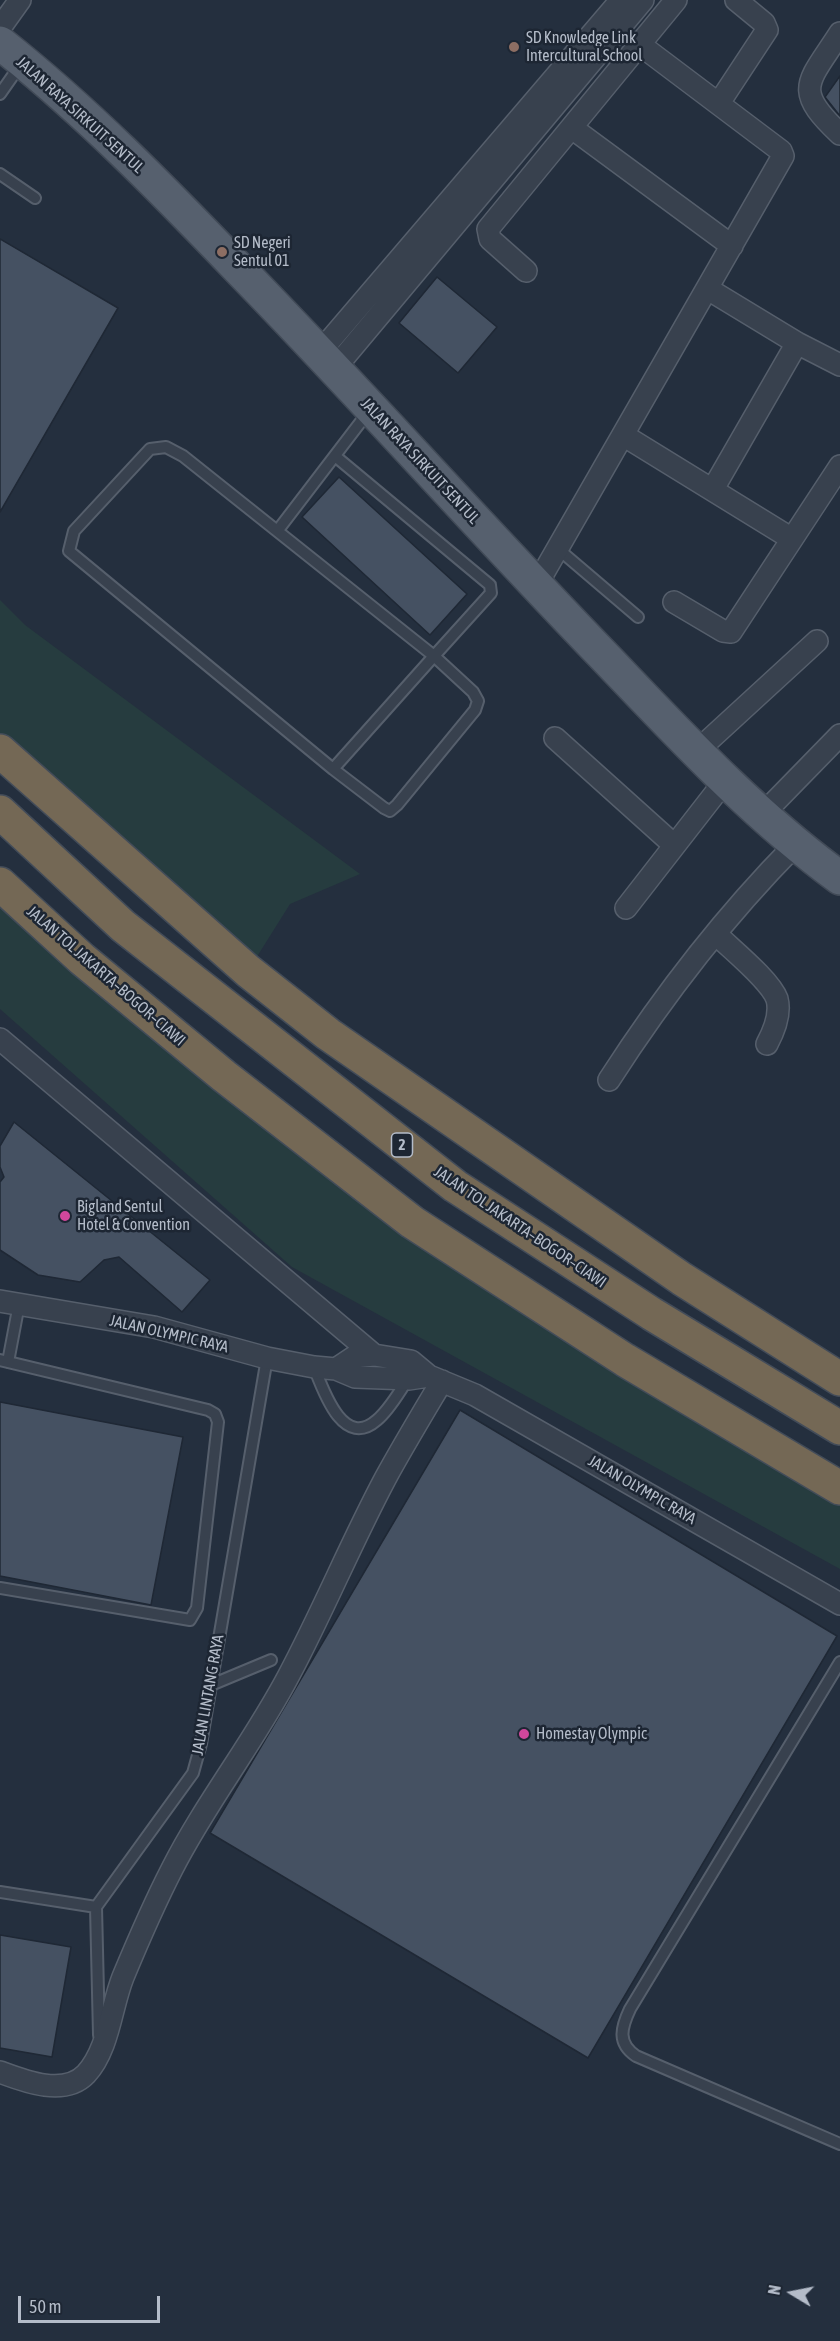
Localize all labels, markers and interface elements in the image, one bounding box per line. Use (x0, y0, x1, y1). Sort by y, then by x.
place label: SD Knowledge Link Intercultural School (526, 28, 642, 66)
marker: SD Knowledge Link Intercultural School (507, 40, 521, 54)
street label: JALAN RAYA SIRKUIT SENTUL (12, 53, 148, 177)
place label: SD Negeri Sentul 01 (234, 233, 291, 271)
marker: SD Negeri Sentul 01 (215, 245, 229, 259)
street label: JALAN RAYA SIRKUIT SENTUL (357, 394, 483, 528)
street label: JALAN TOL JAKARTA–BOGOR–CIAWI (23, 902, 189, 1050)
road number: 2 (392, 1133, 412, 1157)
street label: JALAN TOL JAKARTA–BOGOR–CIAWI (430, 1162, 610, 1292)
place label: Bigland Sentul Hotel & Convention (77, 1197, 190, 1235)
marker: Bigland Sentul Hotel & Convention (58, 1209, 72, 1223)
street label: JALAN OLYMPIC RAYA (108, 1311, 230, 1357)
street label: JALAN OLYMPIC RAYA (585, 1451, 699, 1529)
street label: JALAN LINTANG RAYA (188, 1633, 228, 1757)
place label: Homestay Olympic (536, 1724, 647, 1744)
marker: Homestay Olympic (517, 1727, 531, 1741)
north arrow (762, 2263, 822, 2323)
scale bar (21, 2284, 164, 2322)
text: N (765, 2284, 784, 2296)
text: 50 m (29, 2296, 61, 2317)

